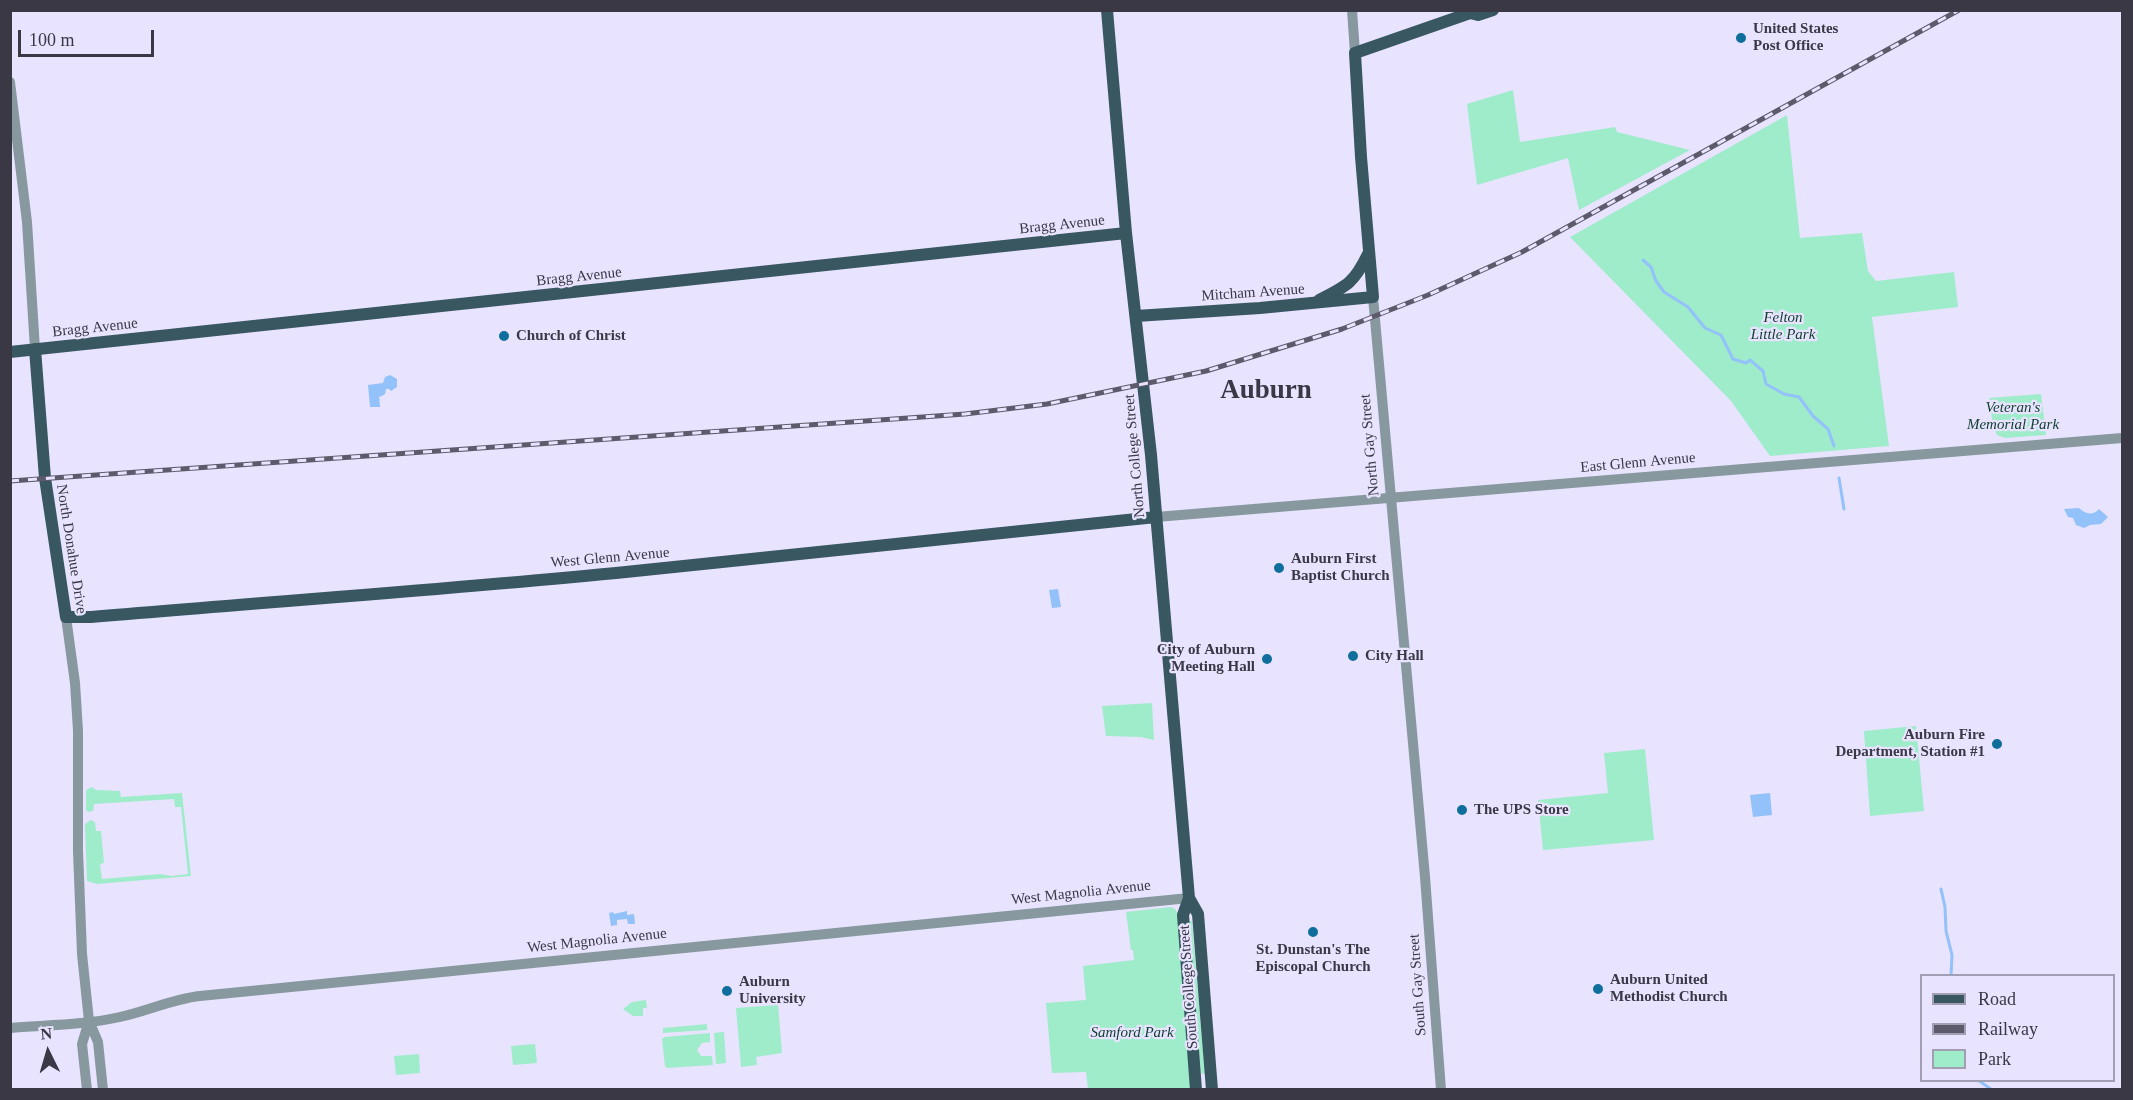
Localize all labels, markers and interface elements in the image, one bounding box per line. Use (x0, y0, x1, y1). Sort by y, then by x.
scale bar (21, 18, 158, 56)
place label: United States Post Office (1753, 20, 1838, 55)
text: 100 m (29, 30, 75, 50)
marker: United States Post Office (1734, 31, 1748, 45)
street label: Bragg Avenue (1018, 212, 1106, 238)
street label: Bragg Avenue (535, 264, 623, 290)
street label: Mitcham Avenue (1201, 280, 1305, 306)
park label: Felton Little Park (1751, 309, 1815, 344)
street label: Bragg Avenue (51, 315, 139, 341)
place label: Church of Christ (516, 327, 626, 345)
marker: Church of Christ (497, 329, 511, 343)
district label: Auburn (1220, 375, 1312, 407)
street label: North College Street (1121, 393, 1149, 519)
street label: North Gay Street (1357, 393, 1383, 497)
park label: Veteran's Memorial Park (1967, 399, 2059, 434)
street label: East Glenn Avenue (1580, 449, 1696, 477)
street label: North Donahue Drive (52, 483, 90, 615)
street label: West Glenn Avenue (550, 544, 670, 572)
place label: Auburn First Baptist Church (1291, 550, 1389, 585)
marker: Auburn First Baptist Church (1272, 561, 1286, 575)
place label: City of Auburn Meeting Hall (1157, 641, 1255, 676)
place label: City Hall (1365, 647, 1424, 665)
marker: City Hall (1346, 649, 1360, 663)
marker: City of Auburn Meeting Hall (1260, 652, 1274, 666)
place label: Auburn Fire Department, Station #1 (1835, 726, 1985, 761)
marker: Auburn Fire Department, Station #1 (1990, 737, 2004, 751)
place label: The UPS Store (1474, 801, 1569, 819)
marker: The UPS Store (1455, 803, 1469, 817)
street label: West Magnolia Avenue (1010, 877, 1152, 909)
street label: South College Street (1176, 924, 1202, 1050)
street label: West Magnolia Avenue (526, 925, 668, 957)
marker: St. Dunstan's The Episcopal Church (1306, 925, 1320, 939)
street label: South Gay Street (1405, 933, 1431, 1037)
place label: St. Dunstan's The Episcopal Church (1255, 941, 1371, 976)
place label: Auburn United Methodist Church (1610, 971, 1728, 1006)
place label: Auburn University (739, 973, 806, 1008)
legend (1920, 974, 2115, 1082)
marker: Auburn United Methodist Church (1591, 982, 1605, 996)
marker: Auburn University (720, 984, 734, 998)
text: Road (1978, 989, 2016, 1009)
text: Railway (1978, 1019, 2038, 1039)
north arrow (18, 1022, 78, 1082)
park label: Samford Park (1090, 1024, 1174, 1042)
text: N (40, 1025, 53, 1043)
text: Park (1978, 1049, 2011, 1069)

